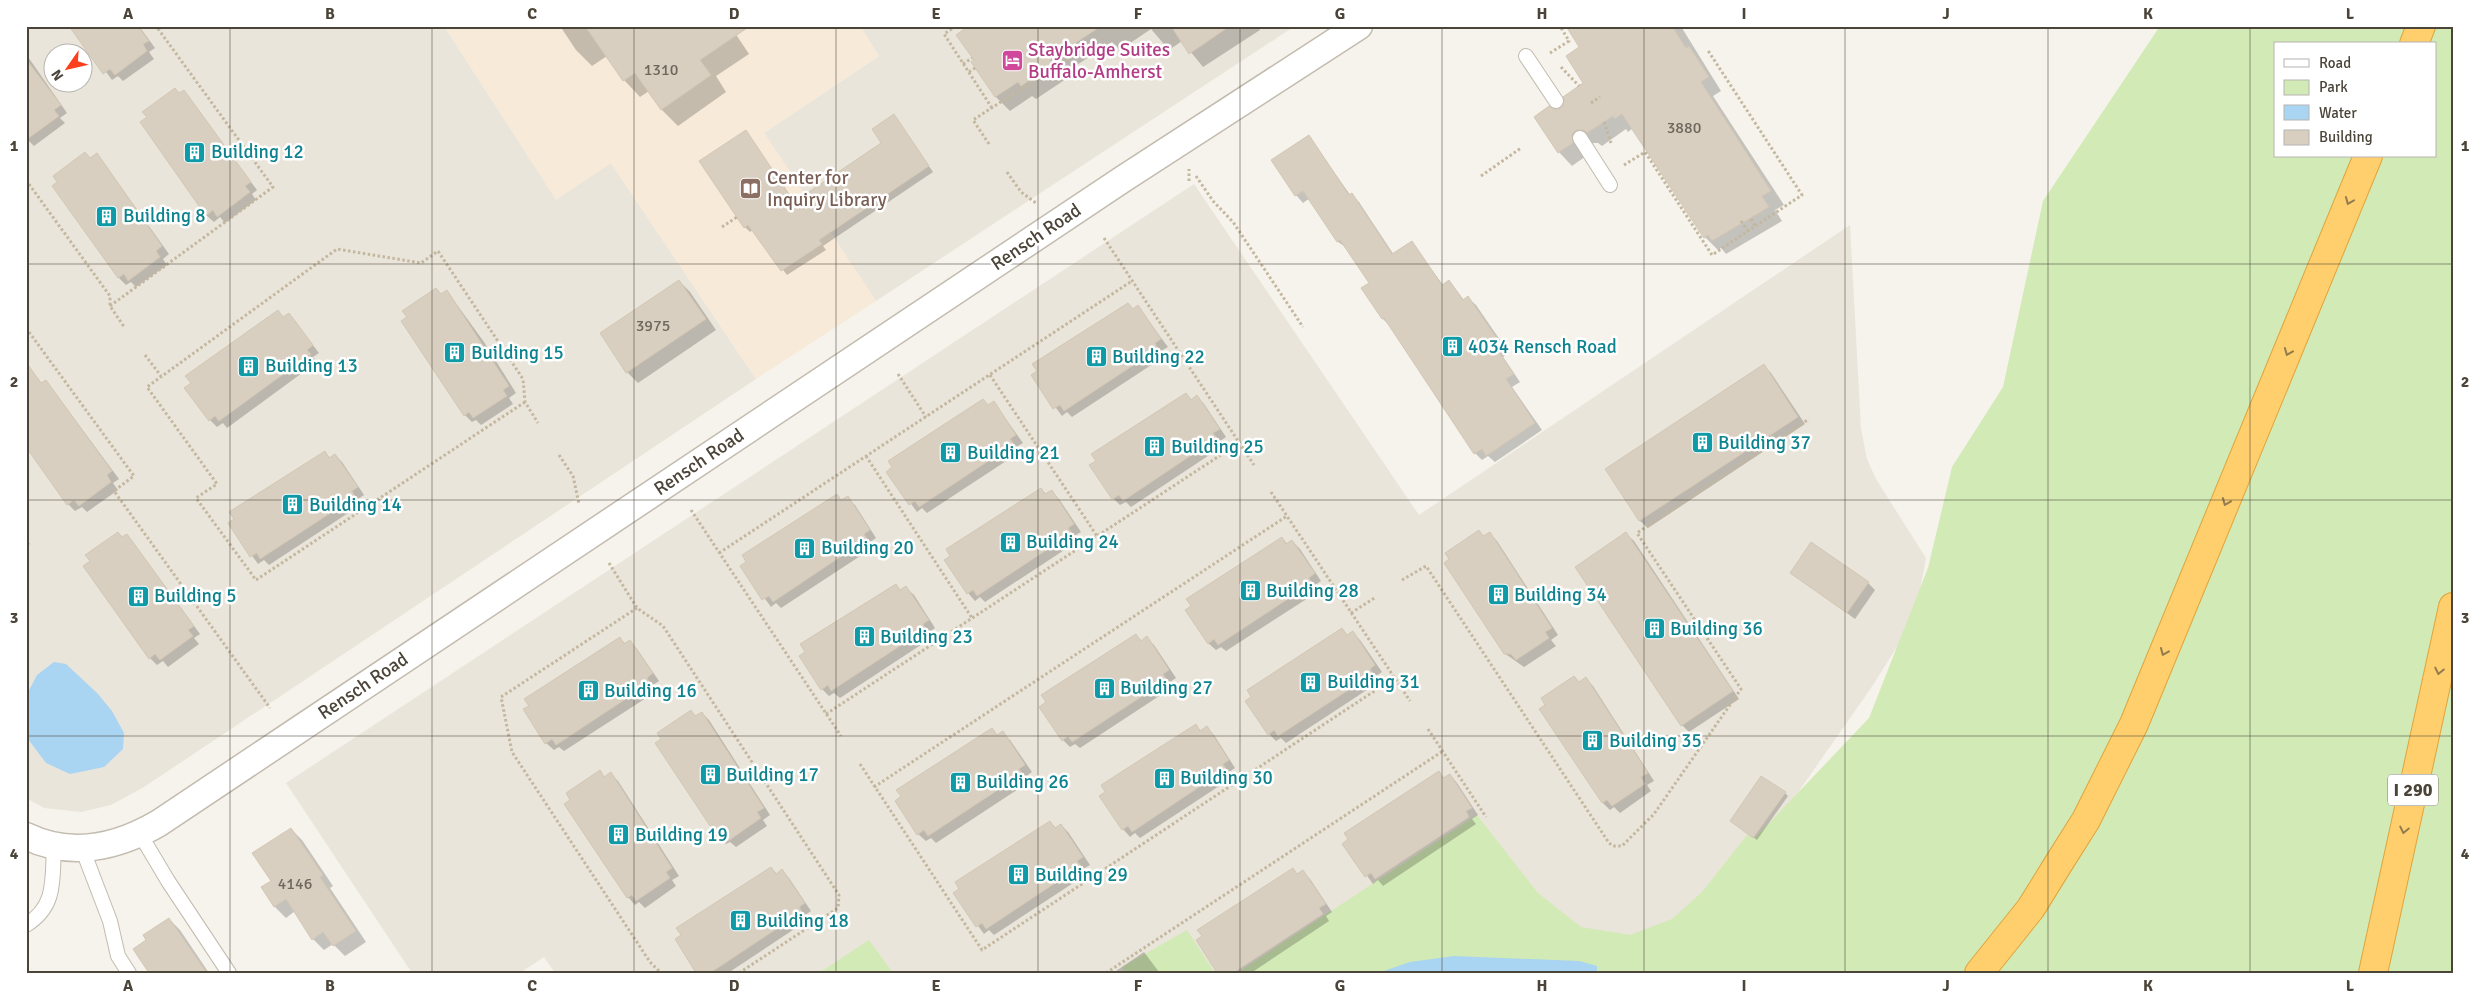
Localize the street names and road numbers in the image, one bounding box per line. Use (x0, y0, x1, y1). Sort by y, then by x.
street label: Rensch Road (986, 198, 1086, 276)
street label: Rensch Road (649, 423, 749, 501)
street label: Rensch Road (313, 647, 413, 725)
road number: I 290 (2388, 774, 2438, 806)

